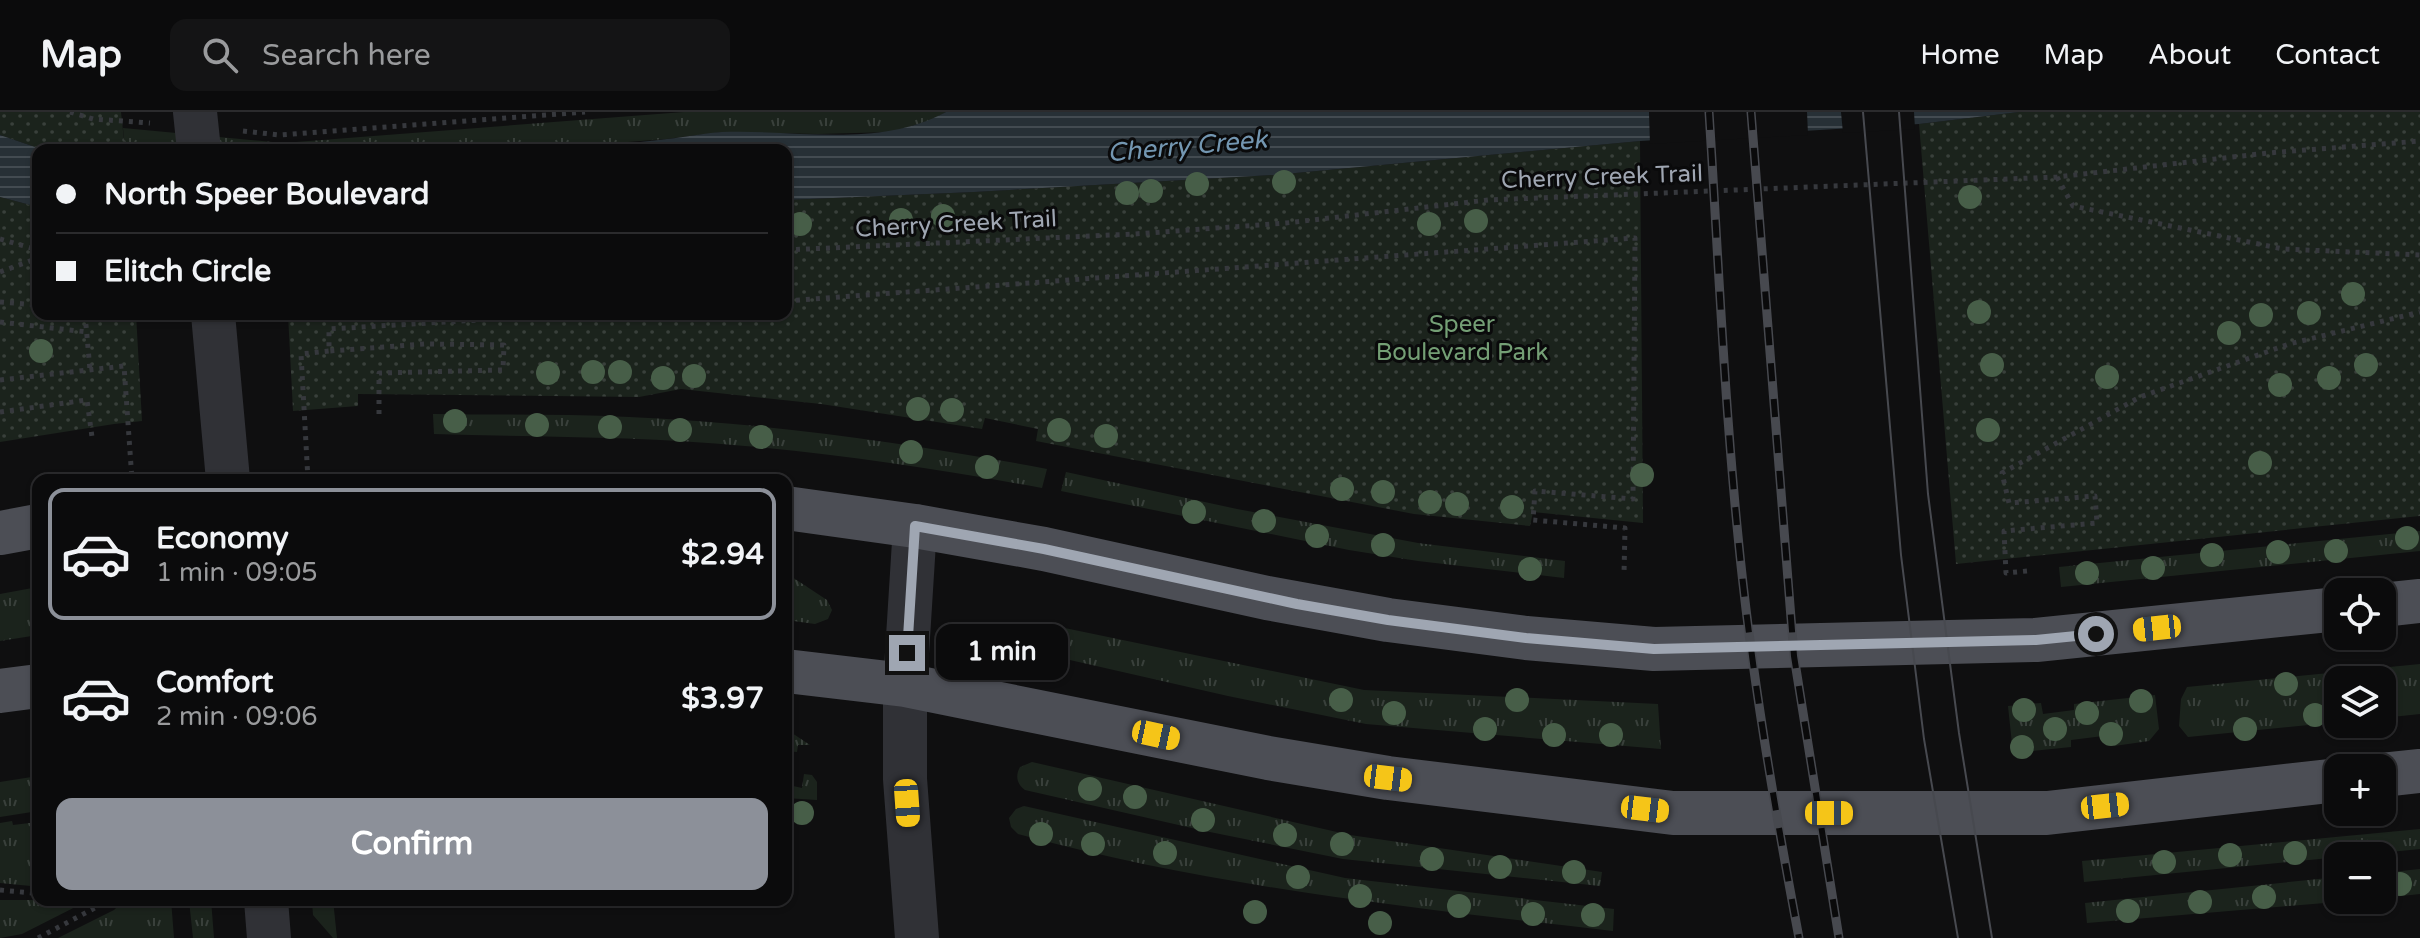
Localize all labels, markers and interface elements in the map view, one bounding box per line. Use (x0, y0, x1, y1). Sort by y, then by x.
search box (170, 19, 730, 91)
text: Map (40, 32, 122, 78)
icon: search (198, 33, 242, 77)
text: Search here (262, 37, 431, 74)
text: Home (1920, 38, 2000, 72)
text: Map (2044, 38, 2104, 72)
text: About (2148, 38, 2231, 72)
text: Contact (2275, 38, 2380, 72)
water label: Cherry Creek (1106, 123, 1270, 168)
street label: Cherry Creek Trail (1501, 159, 1703, 195)
text: North Speer Boulevard (104, 176, 429, 213)
street label: Cherry Creek Trail (854, 204, 1058, 244)
text: Elitch Circle (104, 253, 271, 290)
park label: Speer Boulevard Park (1376, 310, 1548, 367)
icon: car (60, 518, 132, 590)
text: Economy (156, 520, 289, 557)
text: $2.94 (681, 536, 764, 573)
text: 1 min · 09:05 (156, 557, 318, 588)
map controls (2324, 578, 2396, 914)
button: locate (2324, 578, 2396, 650)
car (2132, 614, 2182, 642)
route start (2078, 616, 2114, 652)
callout: 1 min (935, 625, 1067, 681)
route end (889, 635, 925, 671)
text: 1 min (967, 636, 1037, 667)
icon: car (60, 662, 132, 734)
text: Comfort (156, 664, 274, 701)
button: layers (2324, 666, 2396, 738)
text: $3.97 (681, 680, 764, 717)
text: 2 min · 09:06 (156, 701, 318, 732)
car (1130, 718, 1182, 752)
button: + (2324, 754, 2396, 826)
car (1363, 763, 1413, 793)
car (893, 778, 921, 828)
car (2080, 792, 2130, 820)
car (1620, 794, 1670, 824)
button: Confirm (56, 798, 768, 890)
car (1805, 801, 1853, 825)
button: − (2324, 842, 2396, 914)

